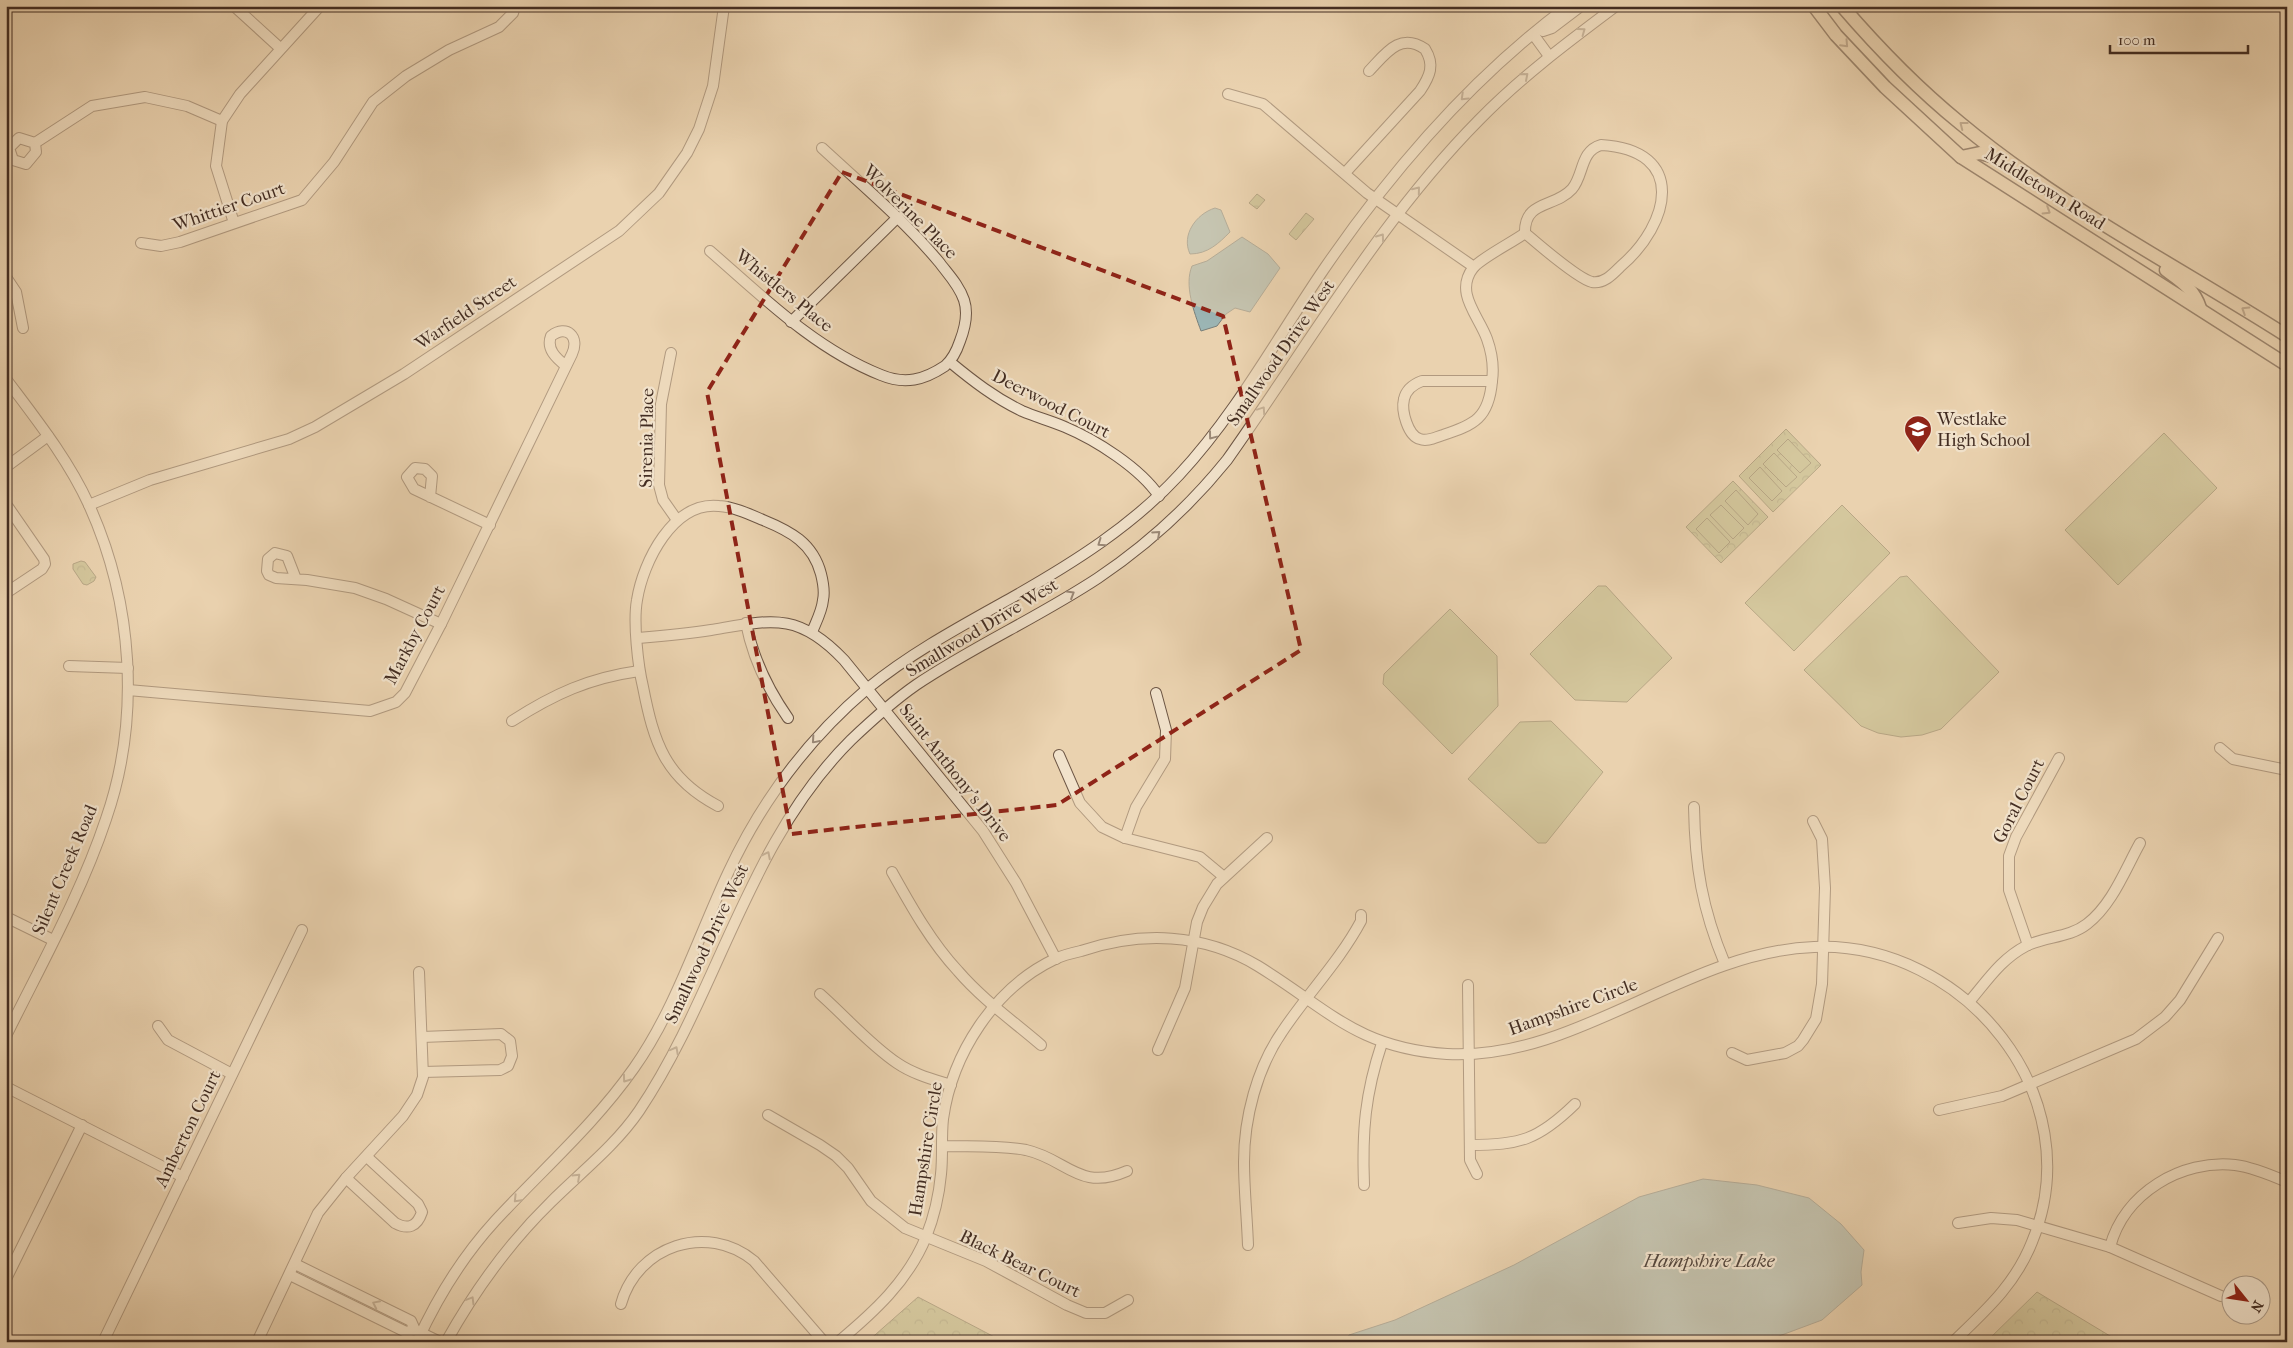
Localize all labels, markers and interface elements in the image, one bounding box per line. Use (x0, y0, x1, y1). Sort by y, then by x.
scale bar (2110, 22, 2248, 54)
one-way arrow (1576, 28, 1586, 37)
text: 100 m (2118, 31, 2156, 49)
one-way arrow (1839, 38, 1848, 47)
one-way arrow (1520, 73, 1529, 82)
one-way arrow (1461, 92, 1470, 101)
one-way arrow (1960, 123, 1969, 131)
street label: Middletown Road (1981, 144, 2109, 235)
street label: Wolverine Place (858, 160, 962, 264)
street label: Whittier Court (169, 178, 288, 236)
one-way arrow (1412, 187, 1421, 196)
one-way arrow (2041, 205, 2050, 214)
one-way arrow (1375, 233, 1384, 243)
street label: Whistlers Place (730, 245, 837, 337)
street label: Warfield Street (411, 271, 521, 355)
street label: Smallwood Drive West (1223, 275, 1340, 430)
one-way arrow (2242, 307, 2251, 316)
street label: Deerwood Court (988, 365, 1114, 443)
street label: Sirenia Place (636, 388, 658, 488)
one-way arrow (1256, 406, 1265, 416)
place label: Westlake High School (1936, 409, 2030, 451)
school or university icon: Westlake High School (1903, 414, 1933, 453)
one-way arrow (1209, 430, 1218, 440)
one-way arrow (1152, 530, 1161, 539)
one-way arrow (1097, 537, 1107, 546)
street label: Smallwood Drive West (902, 574, 1062, 682)
street label: Markby Court (380, 581, 450, 688)
one-way arrow (1065, 591, 1074, 601)
street label: Saint Anthony's Drive (895, 700, 1015, 846)
one-way arrow (812, 734, 821, 743)
street label: Goral Court (1989, 755, 2050, 847)
street label: Silent Creek Road (28, 802, 102, 938)
one-way arrow (761, 852, 771, 861)
street label: Smallwood Drive West (661, 860, 753, 1027)
street label: Hampshire Circle (1505, 974, 1641, 1040)
one-way arrow (669, 1046, 679, 1055)
street label: Amberton Court (150, 1066, 226, 1192)
one-way arrow (623, 1073, 632, 1083)
street label: Hampshire Circle (905, 1080, 947, 1218)
one-way arrow (571, 1174, 580, 1183)
one-way arrow (514, 1193, 523, 1202)
street label: Black Bear Court (956, 1226, 1084, 1303)
water label: Hampshire Lake (1643, 1250, 1776, 1272)
north arrow (2220, 1276, 2270, 1326)
one-way arrow (464, 1296, 474, 1305)
text: N (2247, 1297, 2267, 1315)
one-way arrow (372, 1299, 381, 1310)

